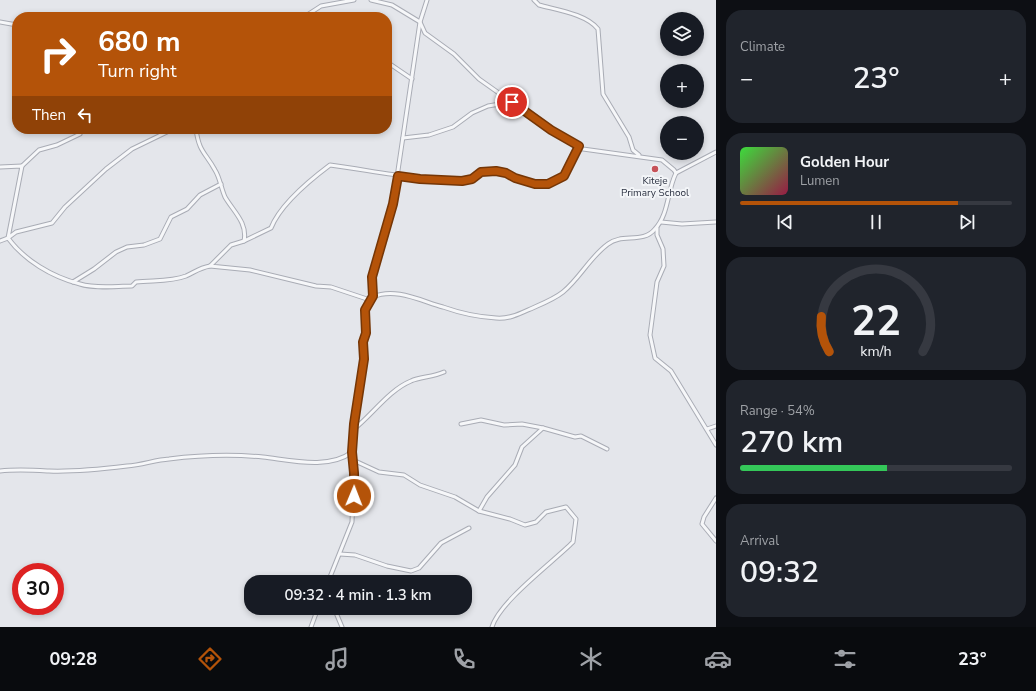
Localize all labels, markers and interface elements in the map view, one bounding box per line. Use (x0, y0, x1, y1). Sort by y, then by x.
map controls (660, 12, 704, 160)
button: layers (660, 12, 704, 56)
text: 680 m (98, 23, 181, 61)
icon: right (32, 28, 84, 80)
text: Climate (740, 38, 785, 56)
text: 23° (852, 58, 900, 99)
text: Turn right (98, 59, 177, 83)
button: + (660, 64, 704, 108)
text: − (740, 64, 753, 94)
text: + (999, 64, 1012, 94)
pin (495, 85, 529, 119)
icon: arrive (501, 91, 523, 113)
icon: left (74, 104, 96, 126)
text: Then (32, 105, 66, 125)
button: − (660, 116, 704, 160)
text: Golden Hour (800, 152, 889, 172)
marker: Kiteje Primary School (650, 164, 660, 174)
text: Lumen (800, 172, 840, 190)
place label: Kiteje Primary School (621, 174, 689, 200)
icon: previous (774, 211, 796, 233)
icon: pause (865, 211, 887, 233)
icon: next (956, 211, 978, 233)
text: 22 (851, 292, 901, 349)
text: km/h (860, 341, 892, 360)
text: Range · 54% (740, 402, 815, 420)
text: 270 km (740, 422, 843, 463)
position arrow (333, 475, 375, 517)
text: Arrival (740, 532, 779, 550)
text: 09:32 (740, 552, 819, 593)
speed limit sign: 30 (12, 563, 64, 615)
text: 09:32 · 4 min · 1.3 km (285, 585, 431, 605)
icon: directions (196, 645, 224, 673)
icon: music (323, 645, 351, 673)
icon: phone (450, 645, 478, 673)
icon: climate (577, 645, 605, 673)
icon: car (704, 645, 732, 673)
icon: filters (831, 645, 859, 673)
text: 09:28 (49, 647, 97, 671)
text: 23° (958, 647, 986, 671)

